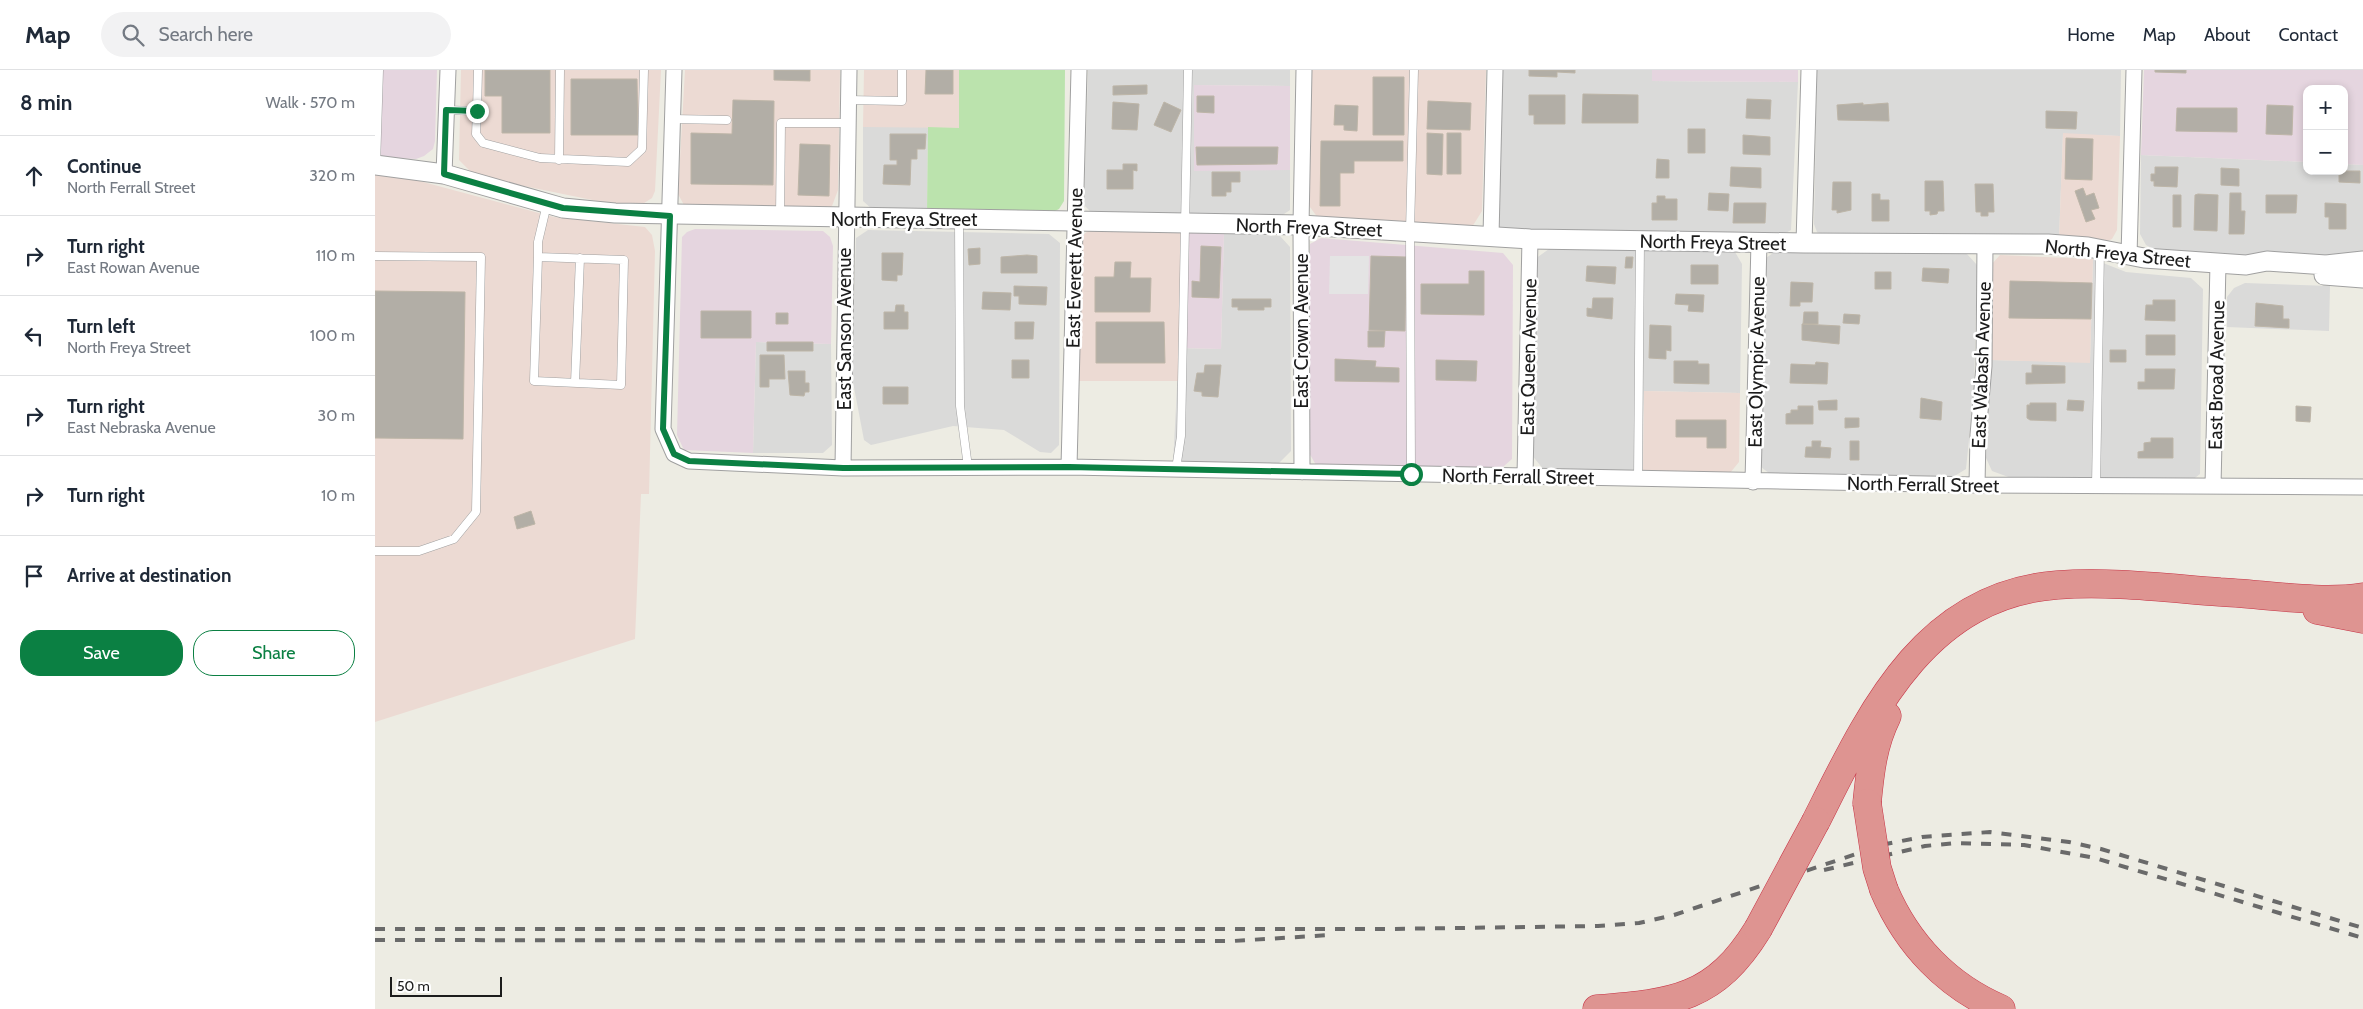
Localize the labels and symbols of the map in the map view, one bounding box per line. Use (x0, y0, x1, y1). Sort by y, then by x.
route end (466, 100, 489, 123)
street label: East Everett Avenue (1062, 187, 1087, 348)
street label: North Freya Street (831, 208, 978, 231)
street label: North Freya Street (1235, 213, 1383, 242)
street label: North Freya Street (1639, 230, 1787, 255)
street label: North Freya Street (2044, 234, 2193, 273)
street label: East Sanson Avenue (833, 247, 856, 410)
street label: East Crown Avenue (1290, 253, 1313, 408)
street label: East Olympic Avenue (1744, 276, 1769, 448)
street label: East Queen Avenue (1516, 278, 1541, 436)
street label: East Wabash Avenue (1967, 281, 1996, 449)
street label: East Broad Avenue (2204, 300, 2229, 450)
route start (1400, 463, 1423, 486)
street label: North Ferrall Street (1442, 464, 1595, 489)
street label: North Ferrall Street (1847, 472, 2000, 497)
scale bar (390, 974, 503, 997)

